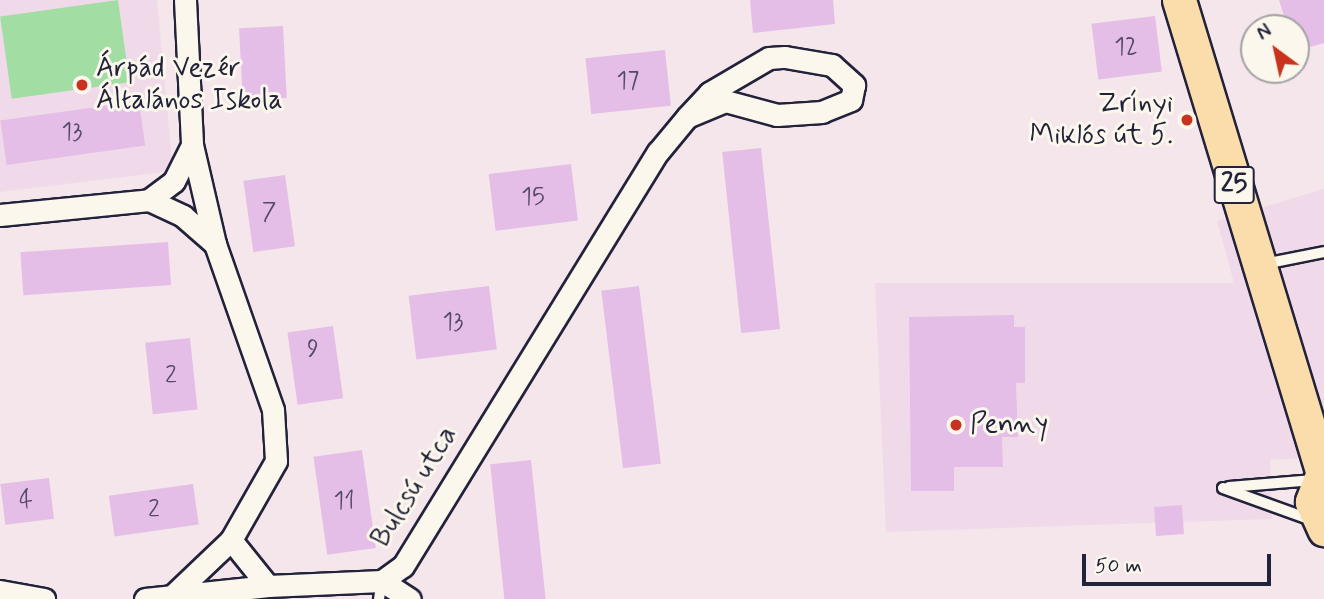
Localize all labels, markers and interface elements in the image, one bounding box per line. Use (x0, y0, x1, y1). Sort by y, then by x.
north arrow (1240, 14, 1310, 84)
text: N (1252, 19, 1276, 47)
house number: 12 (1114, 34, 1138, 62)
place label: Árpád Vezér Általános Iskola (96, 52, 286, 118)
house number: 17 (617, 68, 639, 96)
marker: Árpád Vezér Általános Iskola (74, 77, 90, 93)
place label: Zrínyi Miklós út 5. (1030, 87, 1173, 153)
marker: Zrínyi Miklós út 5. (1179, 112, 1195, 128)
house number: 13 (62, 119, 82, 147)
road number: 25 (1213, 162, 1255, 208)
house number: 15 (521, 184, 545, 212)
house number: 7 (262, 199, 276, 227)
house number: 13 (443, 309, 463, 337)
house number: 9 (307, 336, 319, 364)
house number: 2 (165, 362, 177, 390)
place label: Penny (970, 408, 1048, 442)
marker: Penny (948, 417, 964, 433)
street label: Bulcsú utca (365, 420, 465, 554)
house number: 4 (19, 487, 33, 515)
house number: 11 (333, 488, 355, 516)
house number: 2 (148, 496, 160, 524)
scale bar (1086, 540, 1275, 584)
text: 50 m (1095, 552, 1142, 580)

